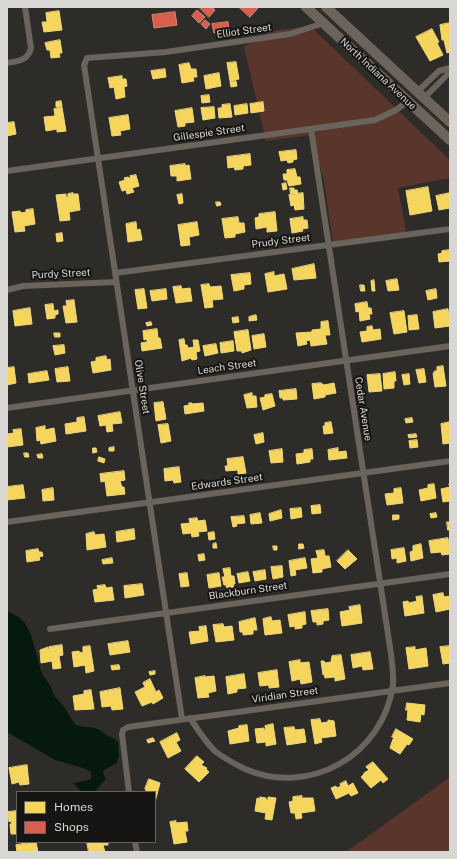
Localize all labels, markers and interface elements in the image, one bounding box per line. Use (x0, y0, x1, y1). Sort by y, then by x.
street label: Elliot Street (216, 21, 272, 41)
street label: North Indiana Avenue (337, 36, 419, 112)
street label: Gillespie Street (173, 122, 245, 144)
street label: Prudy Street (251, 231, 311, 251)
street label: Purdy Street (31, 266, 91, 282)
street label: Leach Street (197, 357, 257, 377)
street label: Olive Street (132, 359, 152, 415)
street label: Cedar Avenue (352, 376, 374, 442)
street label: Edwards Street (191, 471, 263, 493)
street label: Blackburn Street (208, 580, 288, 602)
street label: Viridian Street (251, 684, 319, 706)
legend (16, 791, 156, 843)
text: Homes (54, 800, 93, 814)
text: Shops (54, 820, 89, 834)

